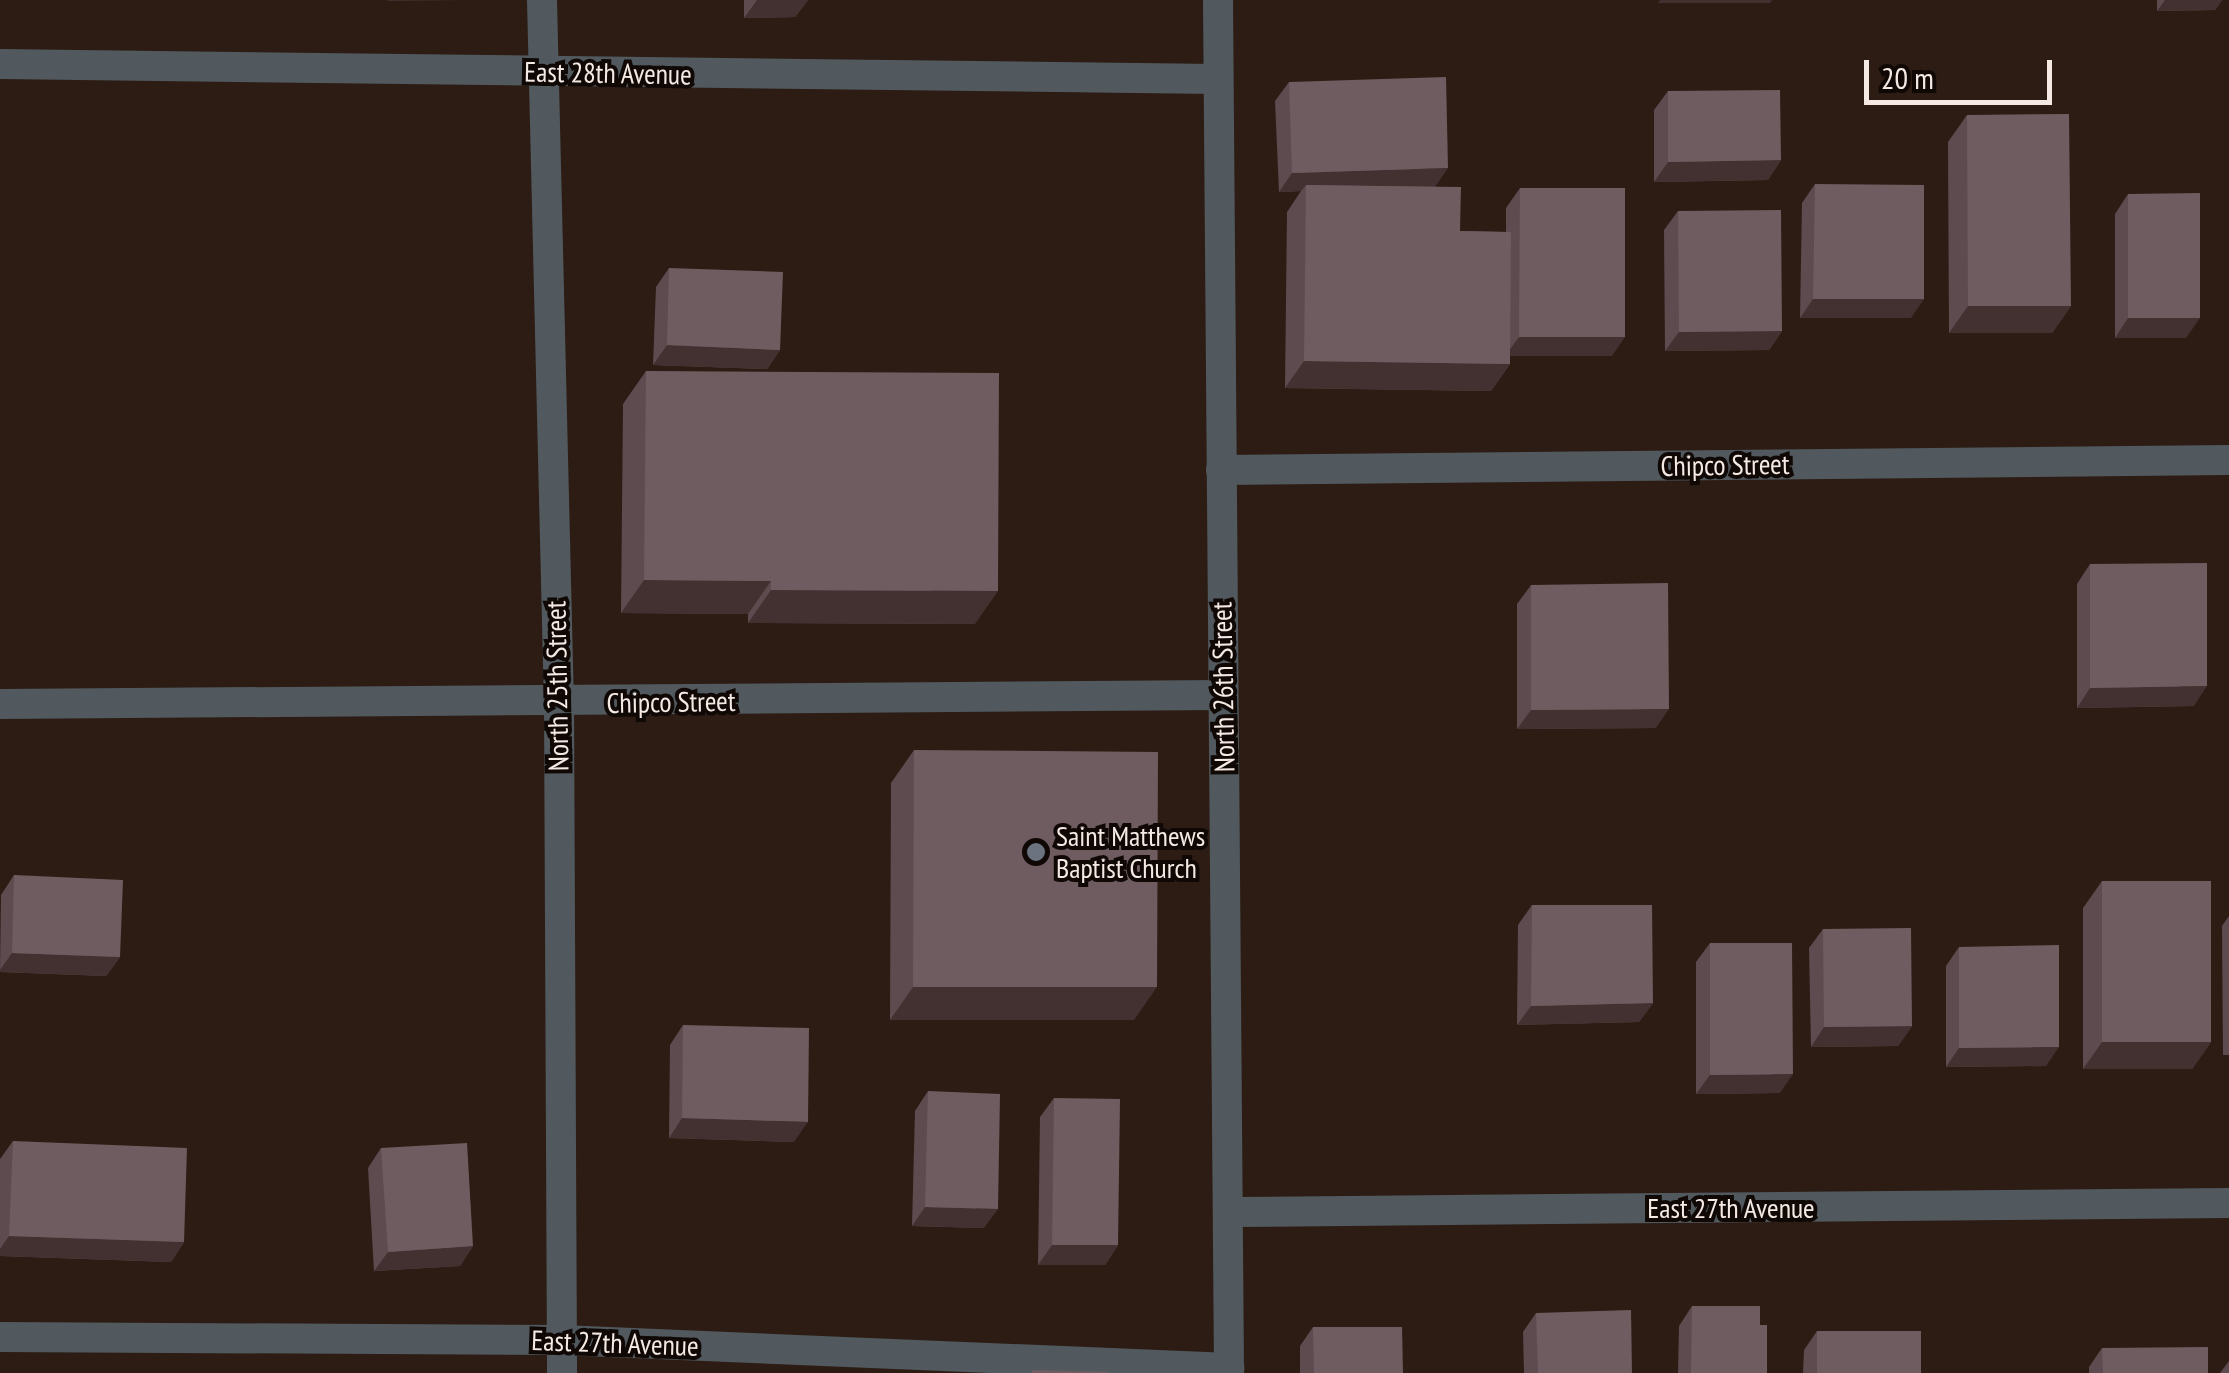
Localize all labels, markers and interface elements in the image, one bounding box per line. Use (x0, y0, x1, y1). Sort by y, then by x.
scale bar (1869, 40, 2056, 102)
street label: East 28th Avenue (524, 55, 692, 91)
text: 20 m (1881, 58, 1934, 97)
street label: Chipco Street (1660, 447, 1790, 483)
street label: North 25th Street (539, 600, 575, 772)
street label: North 26th Street (1205, 601, 1241, 773)
street label: Chipco Street (606, 684, 736, 720)
place label: Saint Matthews Baptist Church (1056, 819, 1205, 885)
marker: Saint Matthews Baptist Church (1025, 841, 1047, 863)
street label: East 27th Avenue (1647, 1191, 1815, 1225)
street label: East 27th Avenue (530, 1323, 700, 1363)

